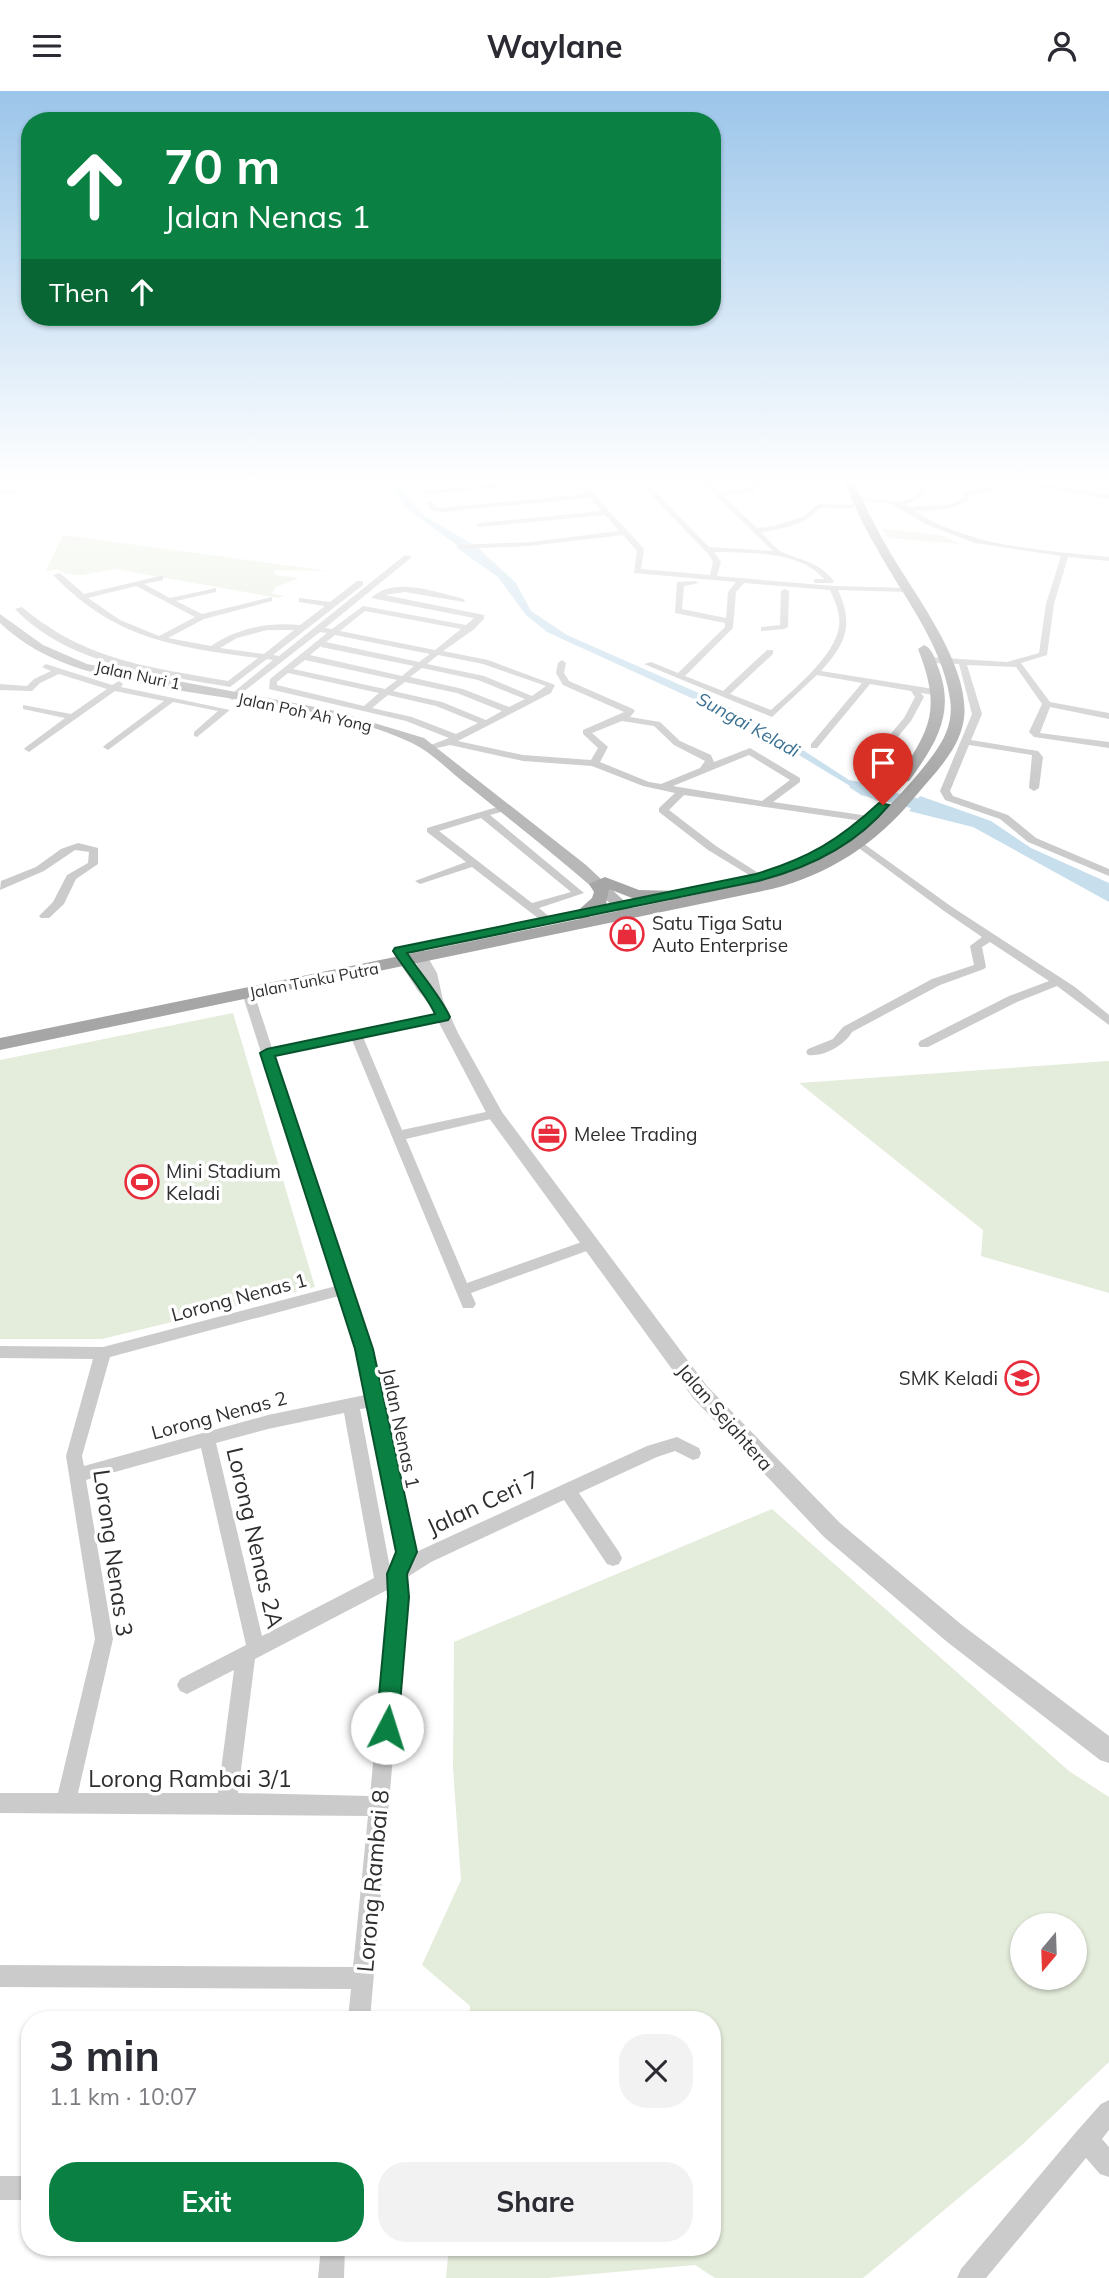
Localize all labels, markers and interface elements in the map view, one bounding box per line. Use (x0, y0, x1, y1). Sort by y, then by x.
text: Waylane (486, 26, 623, 66)
icon: menu (28, 27, 66, 65)
icon: person (1043, 27, 1081, 65)
text: 70 m (164, 135, 280, 196)
icon: ahead (49, 140, 140, 231)
text: Jalan Nenas 1 (164, 196, 370, 236)
icon: ahead (123, 273, 161, 311)
text: Then (49, 276, 109, 309)
street label: Jalan Nuri 1 (94, 656, 182, 694)
water label: Sungai Keladi (693, 687, 804, 763)
street label: Jalan Poh Ah Yong (236, 688, 374, 736)
pin (853, 733, 913, 805)
icon: arrive (864, 744, 902, 782)
place label: Satu Tiga Satu Auto Enterprise (652, 911, 788, 957)
shop icon: Satu Tiga Satu Auto Enterprise (608, 915, 646, 953)
street label: Jalan Tunku Putra (248, 958, 380, 1002)
office icon: Melee Trading (530, 1115, 568, 1153)
place label: Melee Trading (574, 1122, 698, 1146)
place label: Mini Stadium Keladi (166, 1159, 281, 1205)
sports icon: Mini Stadium Keladi (123, 1163, 161, 1201)
street label: Lorong Nenas 1 (169, 1267, 309, 1327)
street label: Jalan Sejahtera (672, 1359, 778, 1475)
school or university icon: SMK Keladi (1003, 1359, 1041, 1397)
street label: Jalan Nenas 1 (377, 1366, 425, 1490)
place label: SMK Keladi (899, 1366, 998, 1390)
street label: Lorong Nenas 2 (149, 1385, 289, 1445)
street label: Lorong Nenas 2A (221, 1444, 290, 1632)
street label: Jalan Ceri 7 (422, 1464, 544, 1541)
street label: Lorong Nenas 3 (87, 1468, 140, 1638)
position arrow (350, 1691, 424, 1765)
street label: Lorong Rambai 3/1 (88, 1764, 292, 1793)
street label: Lorong Rambai 8 (350, 1789, 395, 1973)
north arrow (1010, 1913, 1087, 1990)
map controls (1010, 1913, 1087, 1990)
text: 3 min (49, 2029, 160, 2082)
button: close (619, 2034, 693, 2108)
text: 1.1 km · 10:07 (49, 2082, 198, 2111)
button: Exit (49, 2162, 364, 2242)
button: Share (378, 2162, 693, 2242)

